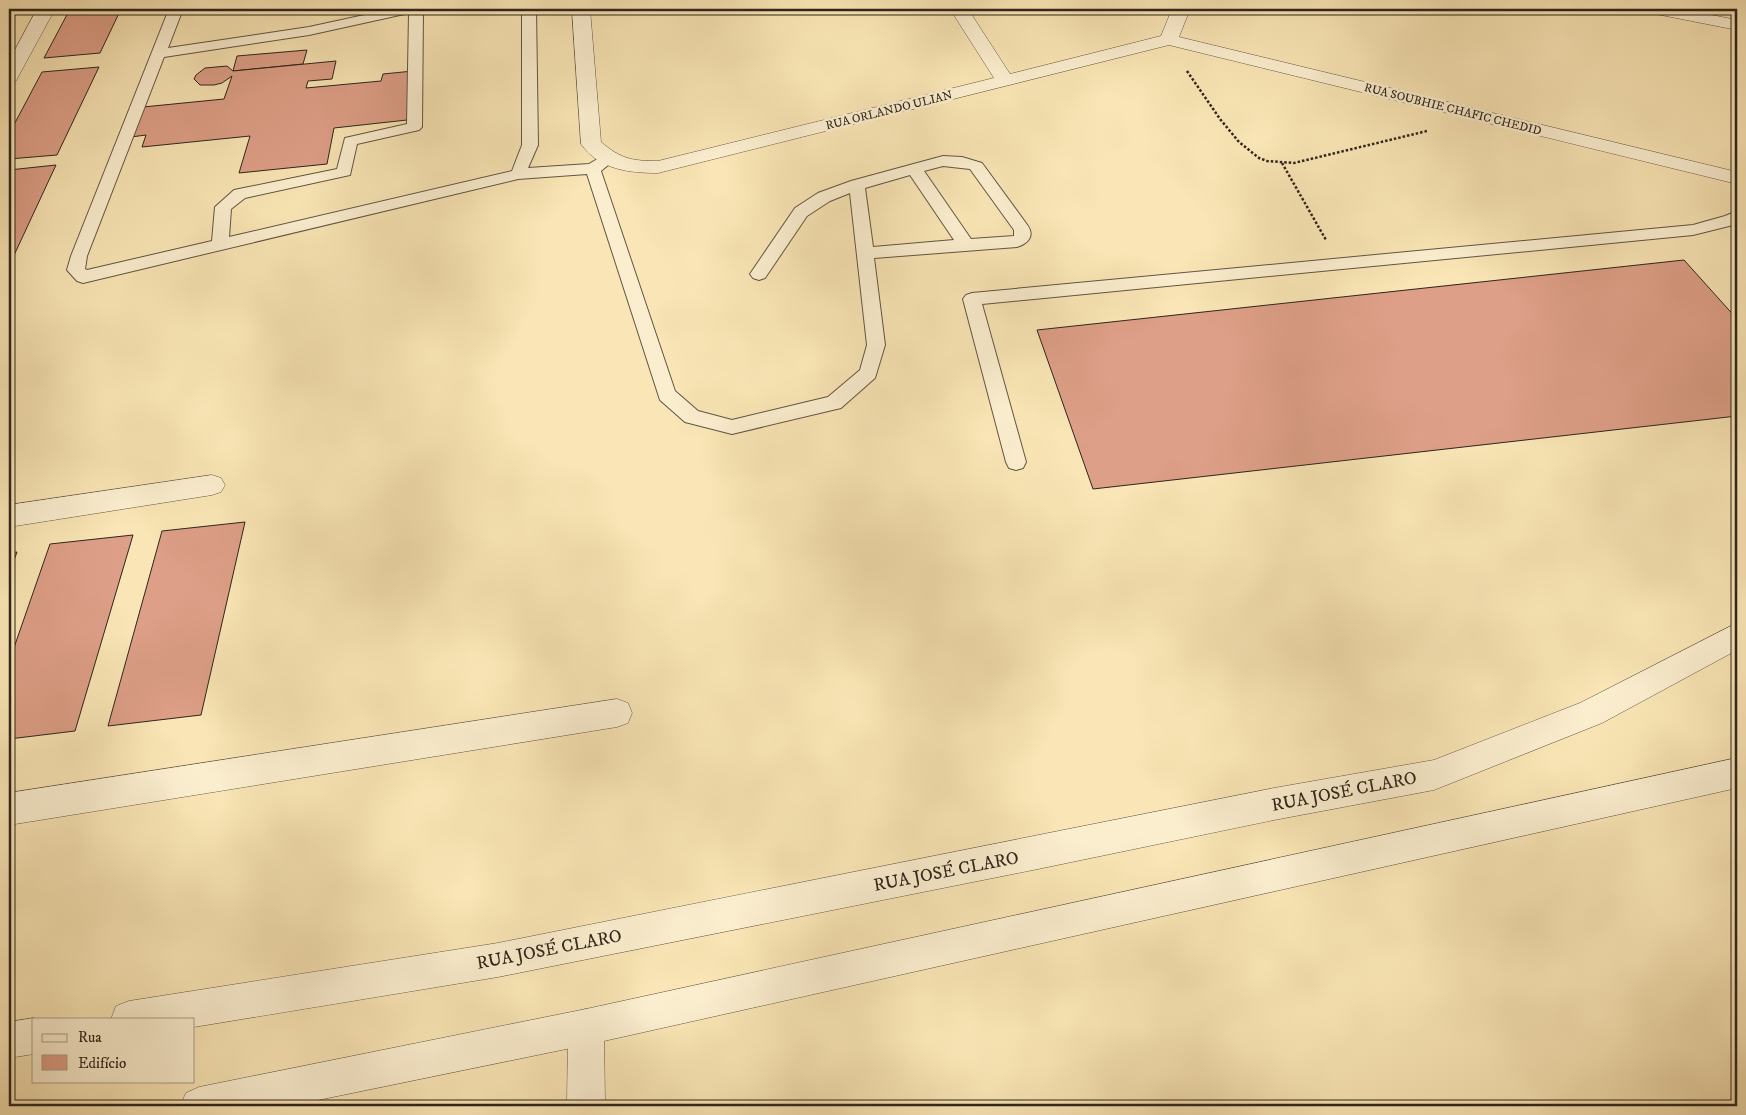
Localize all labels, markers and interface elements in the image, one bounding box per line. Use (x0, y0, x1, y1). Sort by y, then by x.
street label: RUA SOUBHIE CHAFIC CHEDID (1363, 80, 1543, 139)
street label: RUA ORLANDO ULIAN (824, 87, 954, 133)
street label: RUA JOSÉ CLARO (1270, 767, 1419, 817)
street label: RUA JOSÉ CLARO (872, 847, 1021, 897)
street label: RUA JOSÉ CLARO (475, 925, 624, 975)
legend (32, 1018, 195, 1082)
text: Rua (78, 1028, 102, 1047)
text: Edifício (78, 1054, 126, 1073)

